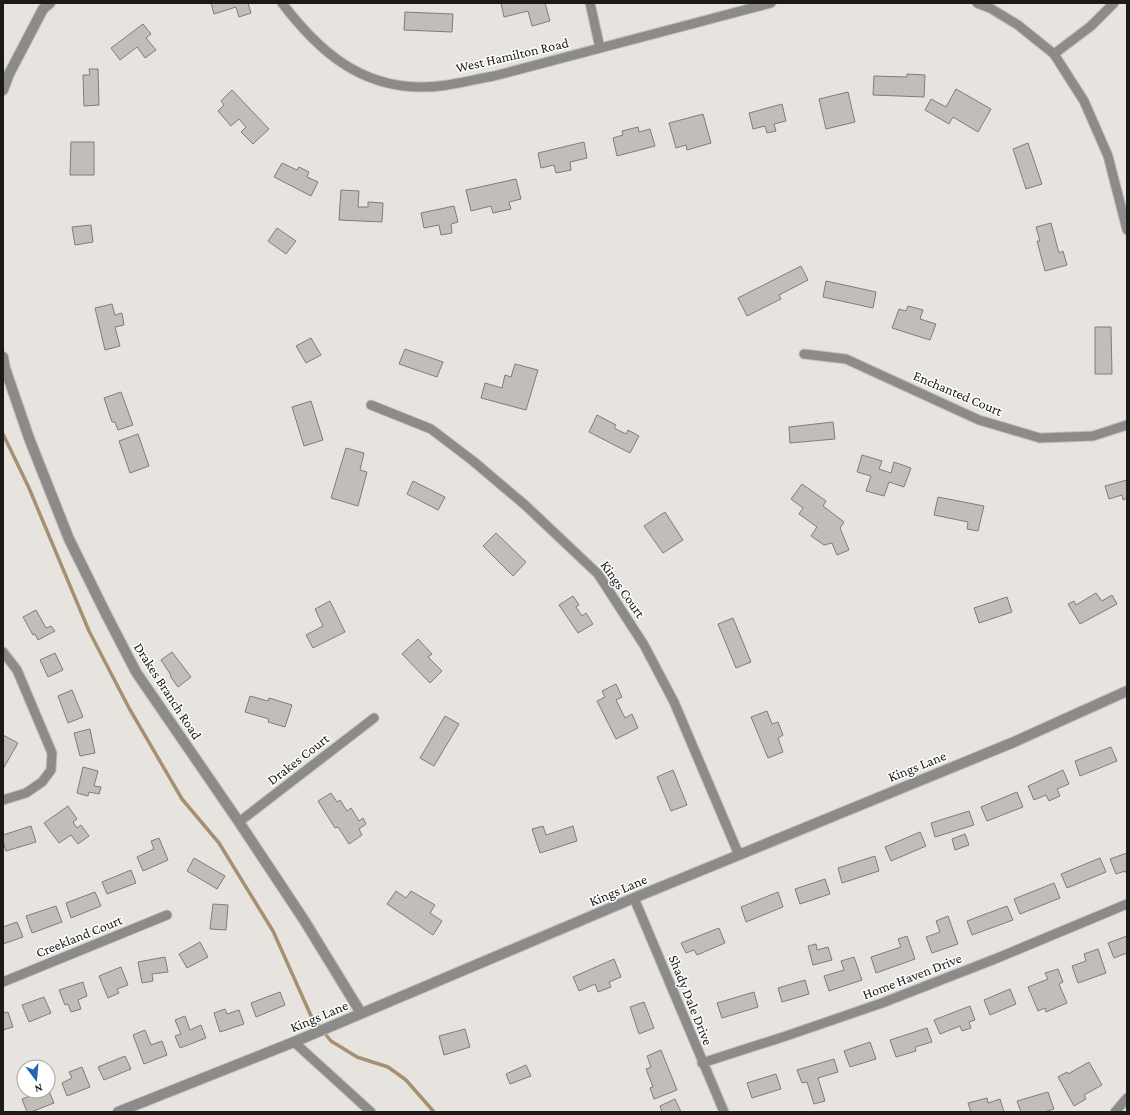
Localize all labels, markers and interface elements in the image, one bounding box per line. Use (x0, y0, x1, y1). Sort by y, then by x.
street label: West Hamilton Road (454, 34, 571, 76)
street label: Enchanted Court (911, 367, 1005, 419)
street label: Kings Court (597, 557, 649, 621)
street label: Drakes Branch Road (131, 640, 206, 743)
street label: Drakes Court (264, 730, 332, 788)
street label: Kings Lane (886, 747, 948, 785)
street label: Kings Lane (587, 871, 649, 909)
street label: Creekland Court (33, 911, 125, 961)
street label: Home Haven Drive (860, 950, 964, 1002)
street label: Shady Dale Drive (666, 953, 716, 1047)
street label: Kings Lane (288, 997, 350, 1035)
north arrow (16, 1059, 56, 1099)
text: N (33, 1082, 44, 1096)

